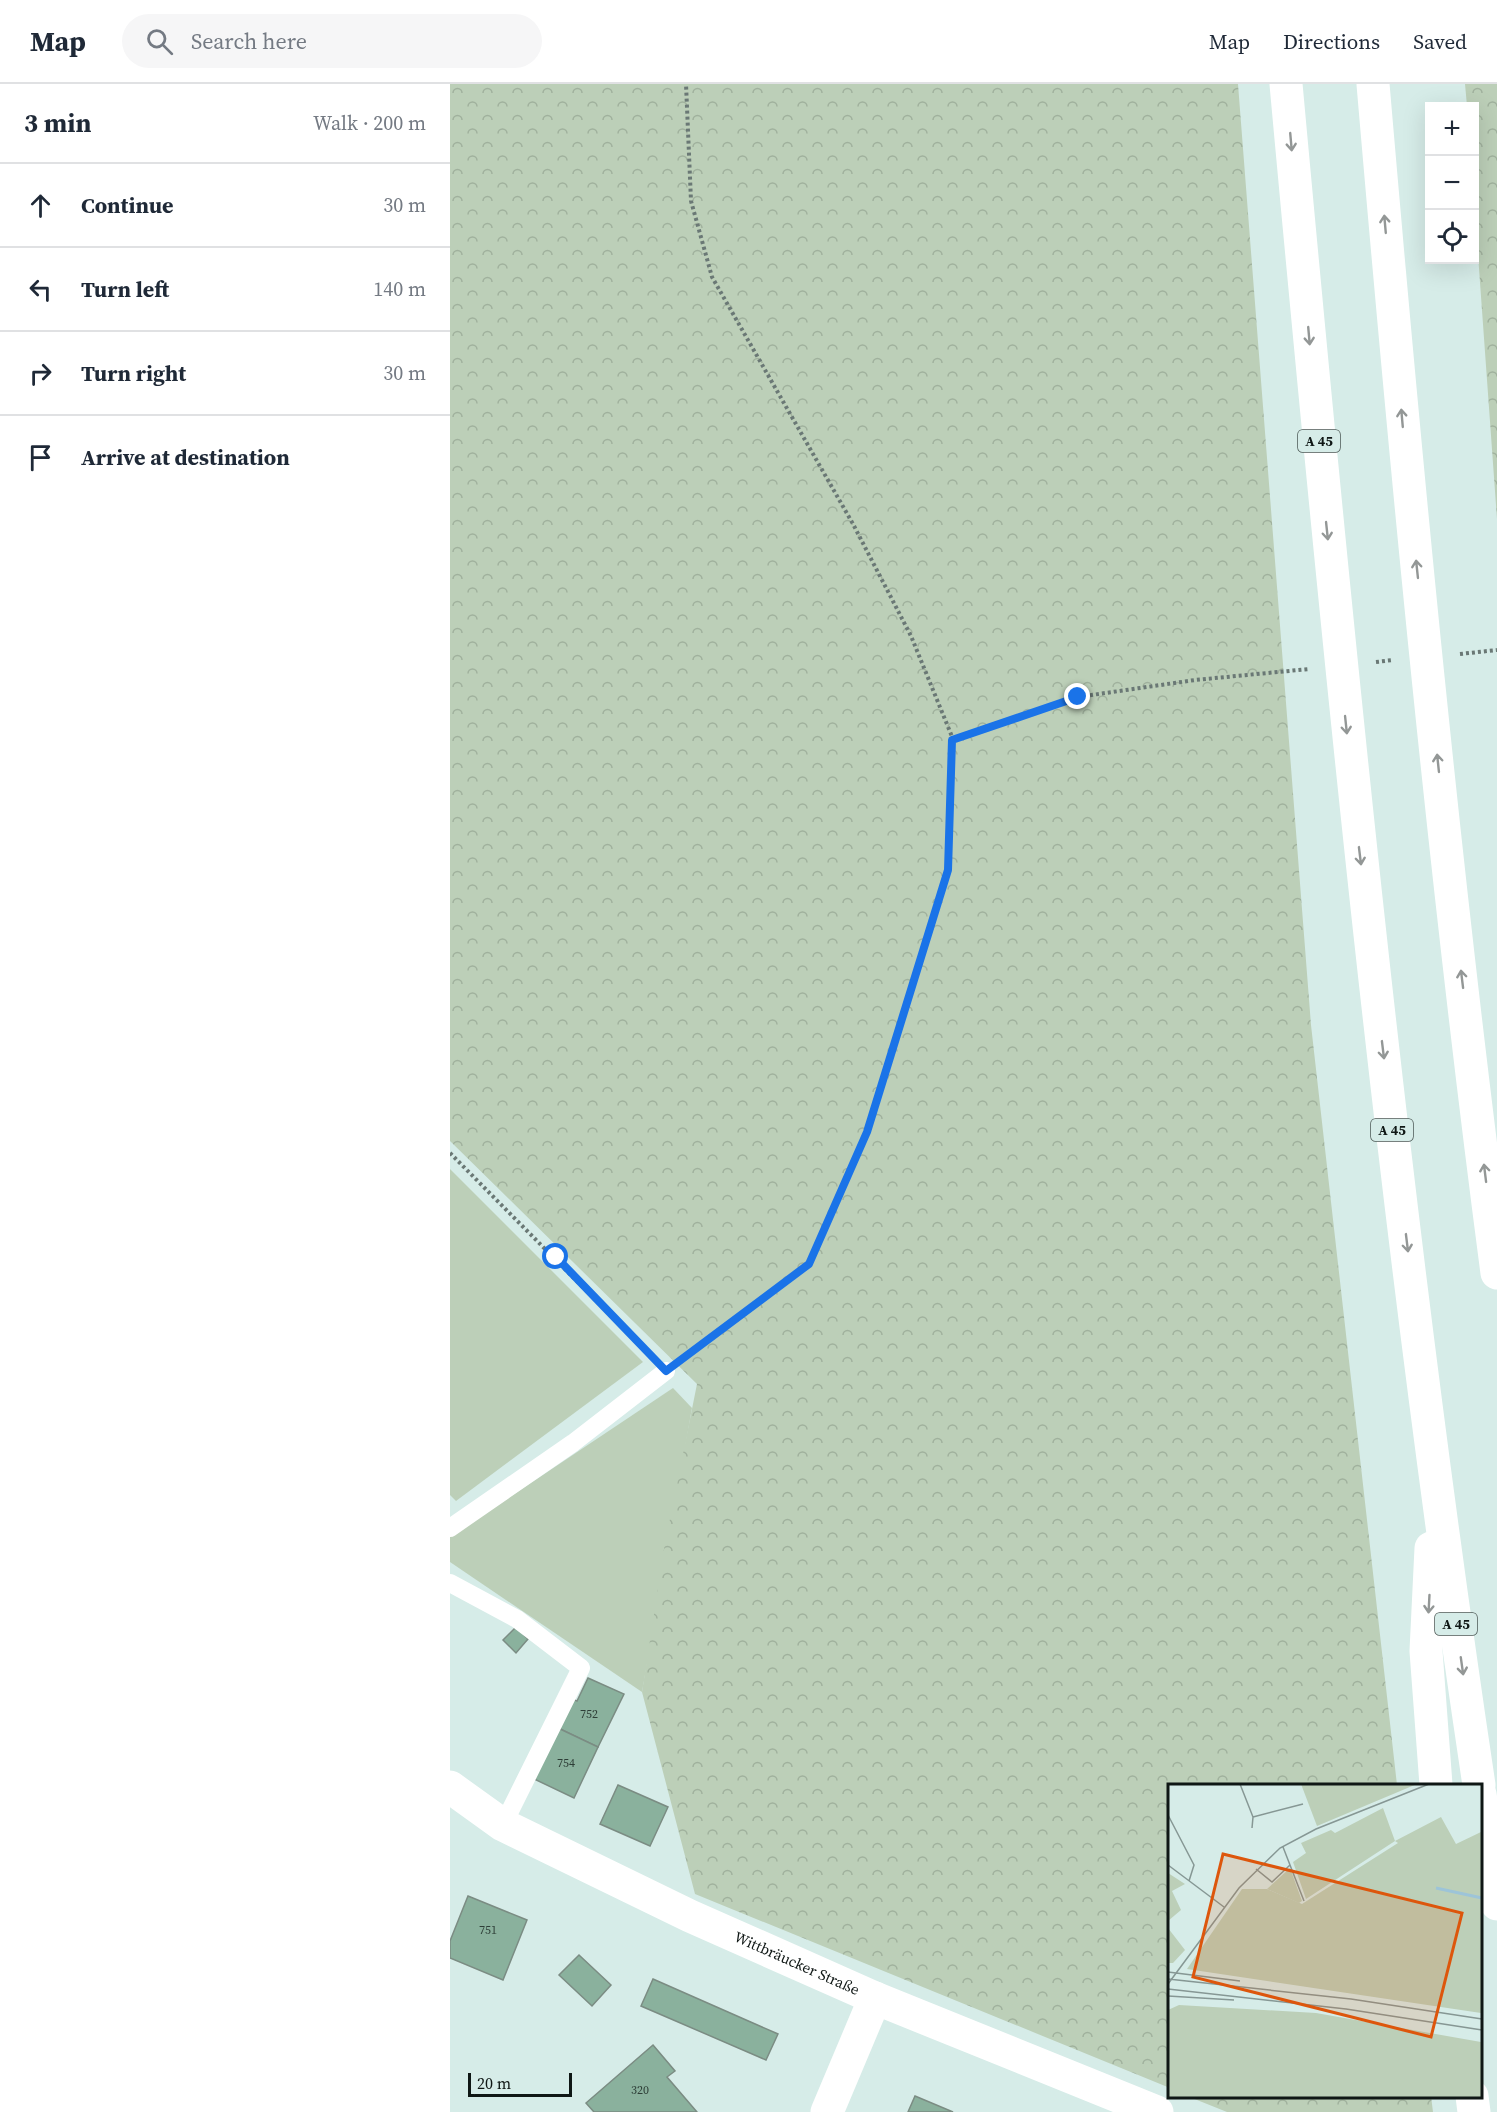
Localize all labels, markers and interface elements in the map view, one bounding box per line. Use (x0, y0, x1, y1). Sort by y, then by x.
search box (122, 14, 542, 68)
text: Map (30, 22, 86, 60)
icon: search (143, 25, 176, 58)
text: Search here (191, 26, 307, 56)
text: Map (1209, 27, 1250, 56)
text: Directions (1283, 27, 1380, 56)
text: Saved (1413, 27, 1467, 56)
map controls (1425, 102, 1479, 264)
button: + (1425, 102, 1479, 156)
text: 3 min (24, 105, 91, 141)
text: Walk · 200 m (313, 109, 426, 137)
one-way arrow (1286, 132, 1297, 152)
button: − (1425, 156, 1479, 210)
icon: ahead (24, 189, 57, 222)
text: Continue (81, 190, 174, 220)
text: 30 m (383, 191, 426, 219)
button: locate (1425, 210, 1479, 264)
one-way arrow (1379, 215, 1390, 235)
icon: left (24, 273, 57, 306)
text: Turn left (81, 274, 169, 304)
text: 140 m (373, 275, 426, 303)
one-way arrow (1304, 326, 1315, 346)
icon: right (24, 357, 57, 390)
text: Turn right (81, 358, 186, 388)
text: 30 m (383, 359, 426, 387)
one-way arrow (1396, 409, 1407, 429)
road number: A 45 (1298, 430, 1340, 452)
icon: arrive (24, 441, 57, 474)
text: Arrive at destination (81, 442, 290, 472)
one-way arrow (1322, 520, 1333, 540)
one-way arrow (1411, 560, 1422, 580)
route end (1064, 683, 1090, 709)
one-way arrow (1341, 714, 1352, 734)
one-way arrow (1432, 754, 1443, 774)
one-way arrow (1355, 846, 1366, 866)
one-way arrow (1457, 970, 1468, 990)
one-way arrow (1378, 1040, 1389, 1059)
road number: A 45 (1371, 1119, 1413, 1141)
one-way arrow (1479, 1163, 1490, 1183)
one-way arrow (1401, 1233, 1412, 1253)
route start (542, 1243, 568, 1269)
one-way arrow (1423, 1594, 1434, 1614)
road number: A 45 (1435, 1613, 1477, 1635)
one-way arrow (1457, 1655, 1468, 1675)
house number: 752 (580, 1706, 598, 1722)
house number: 754 (557, 1755, 575, 1771)
inset map (1168, 1784, 1482, 2097)
house number: 751 (479, 1922, 497, 1938)
street label: Wittbräucker Straße (731, 1926, 863, 2000)
scale bar (468, 2070, 572, 2098)
text: 20 m (477, 2072, 511, 2094)
house number: 320 (631, 2082, 649, 2098)

